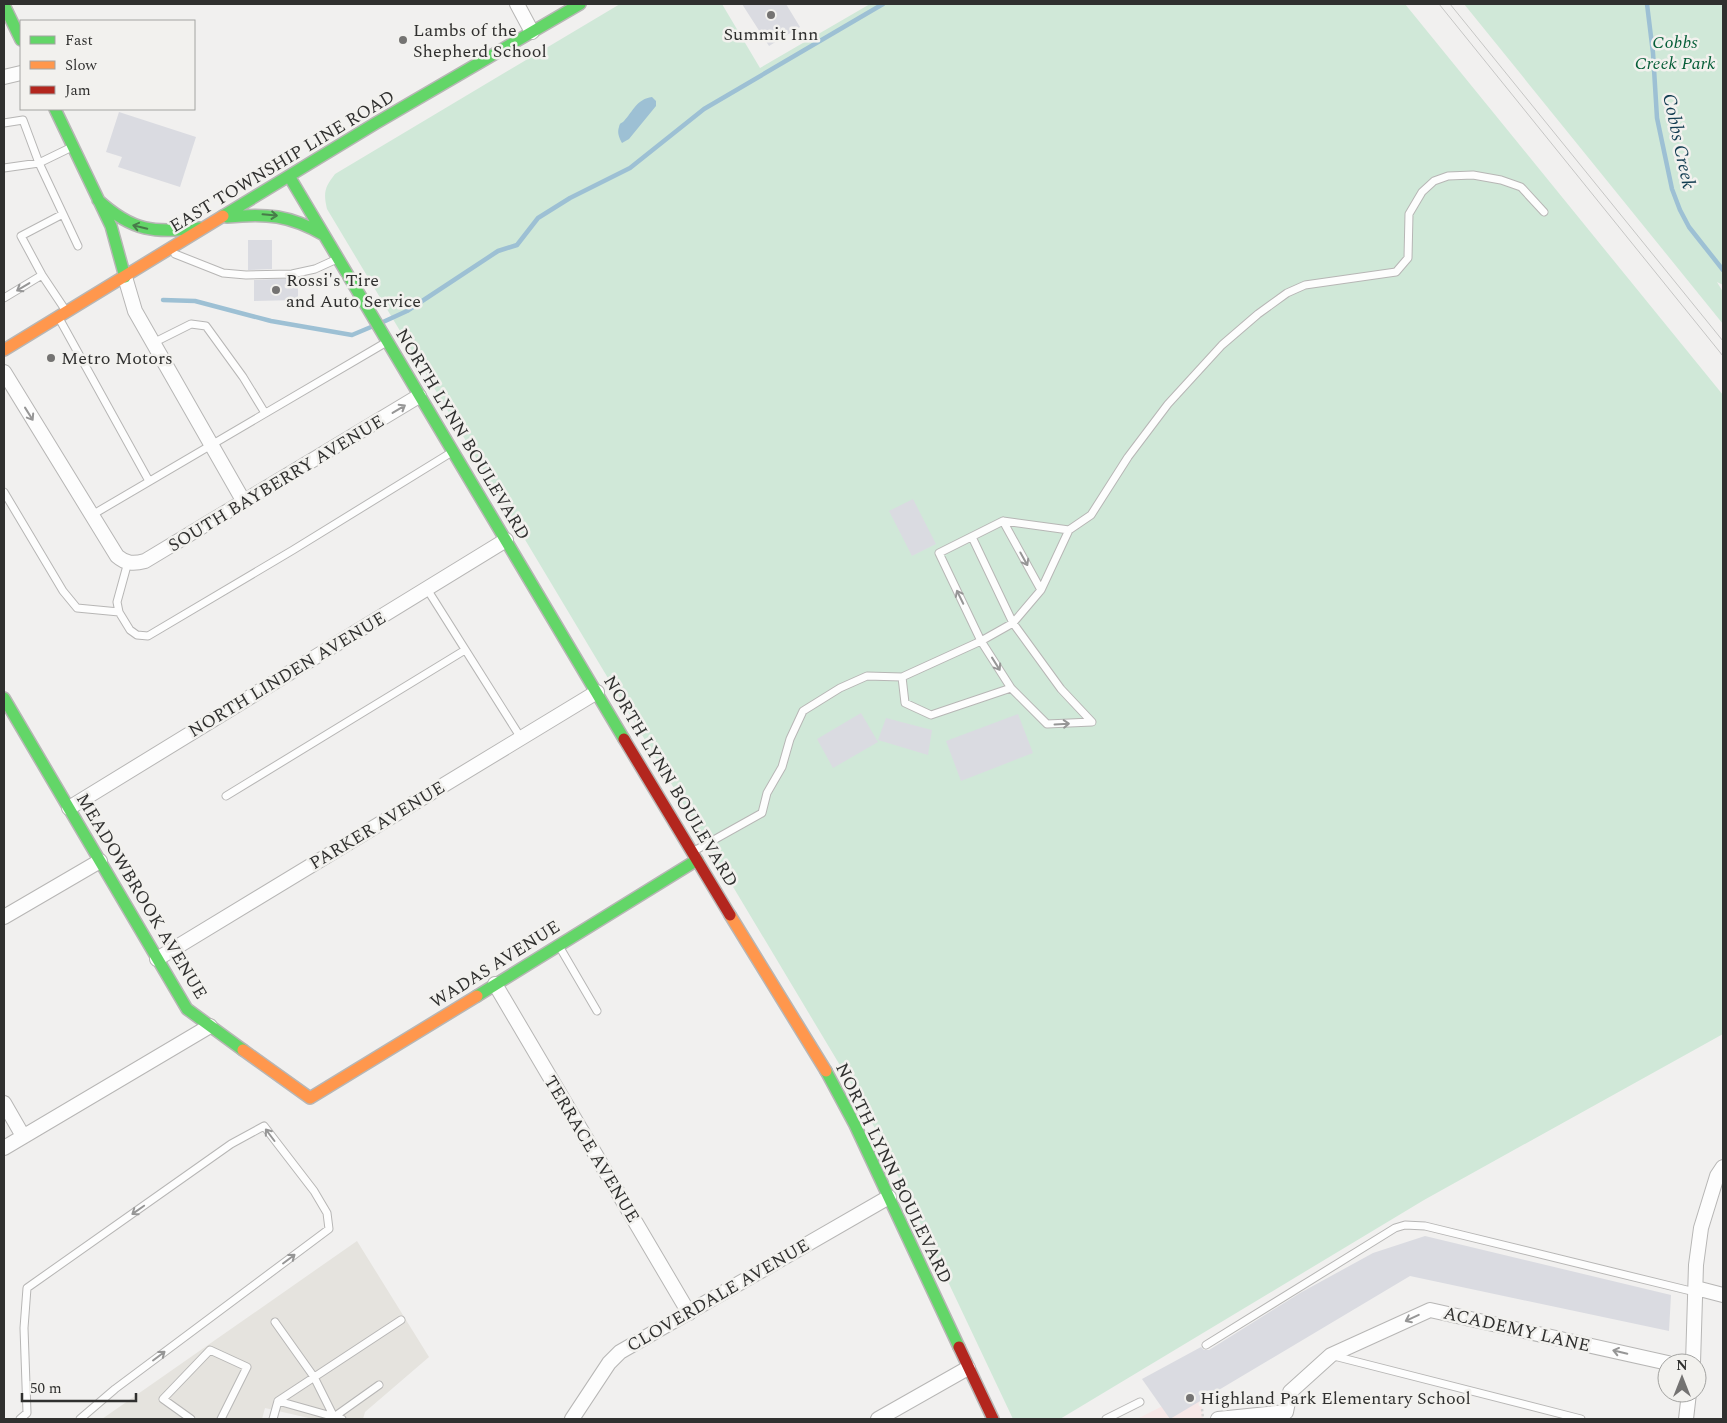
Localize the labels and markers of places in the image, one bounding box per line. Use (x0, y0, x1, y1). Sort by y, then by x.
marker: Summit Inn (765, 9, 777, 21)
place label: Lambs of the Shepherd School (413, 17, 547, 65)
place label: Summit Inn (723, 21, 819, 48)
marker: Lambs of the Shepherd School (397, 34, 409, 46)
place label: Rossi's Tire and Auto Service (286, 267, 421, 315)
marker: Rossi's Tire and Auto Service (270, 284, 282, 296)
place label: Metro Motors (61, 345, 173, 372)
marker: Metro Motors (45, 352, 57, 364)
place label: Highland Park Elementary School (1200, 1385, 1471, 1412)
marker: Highland Park Elementary School (1184, 1392, 1196, 1404)

